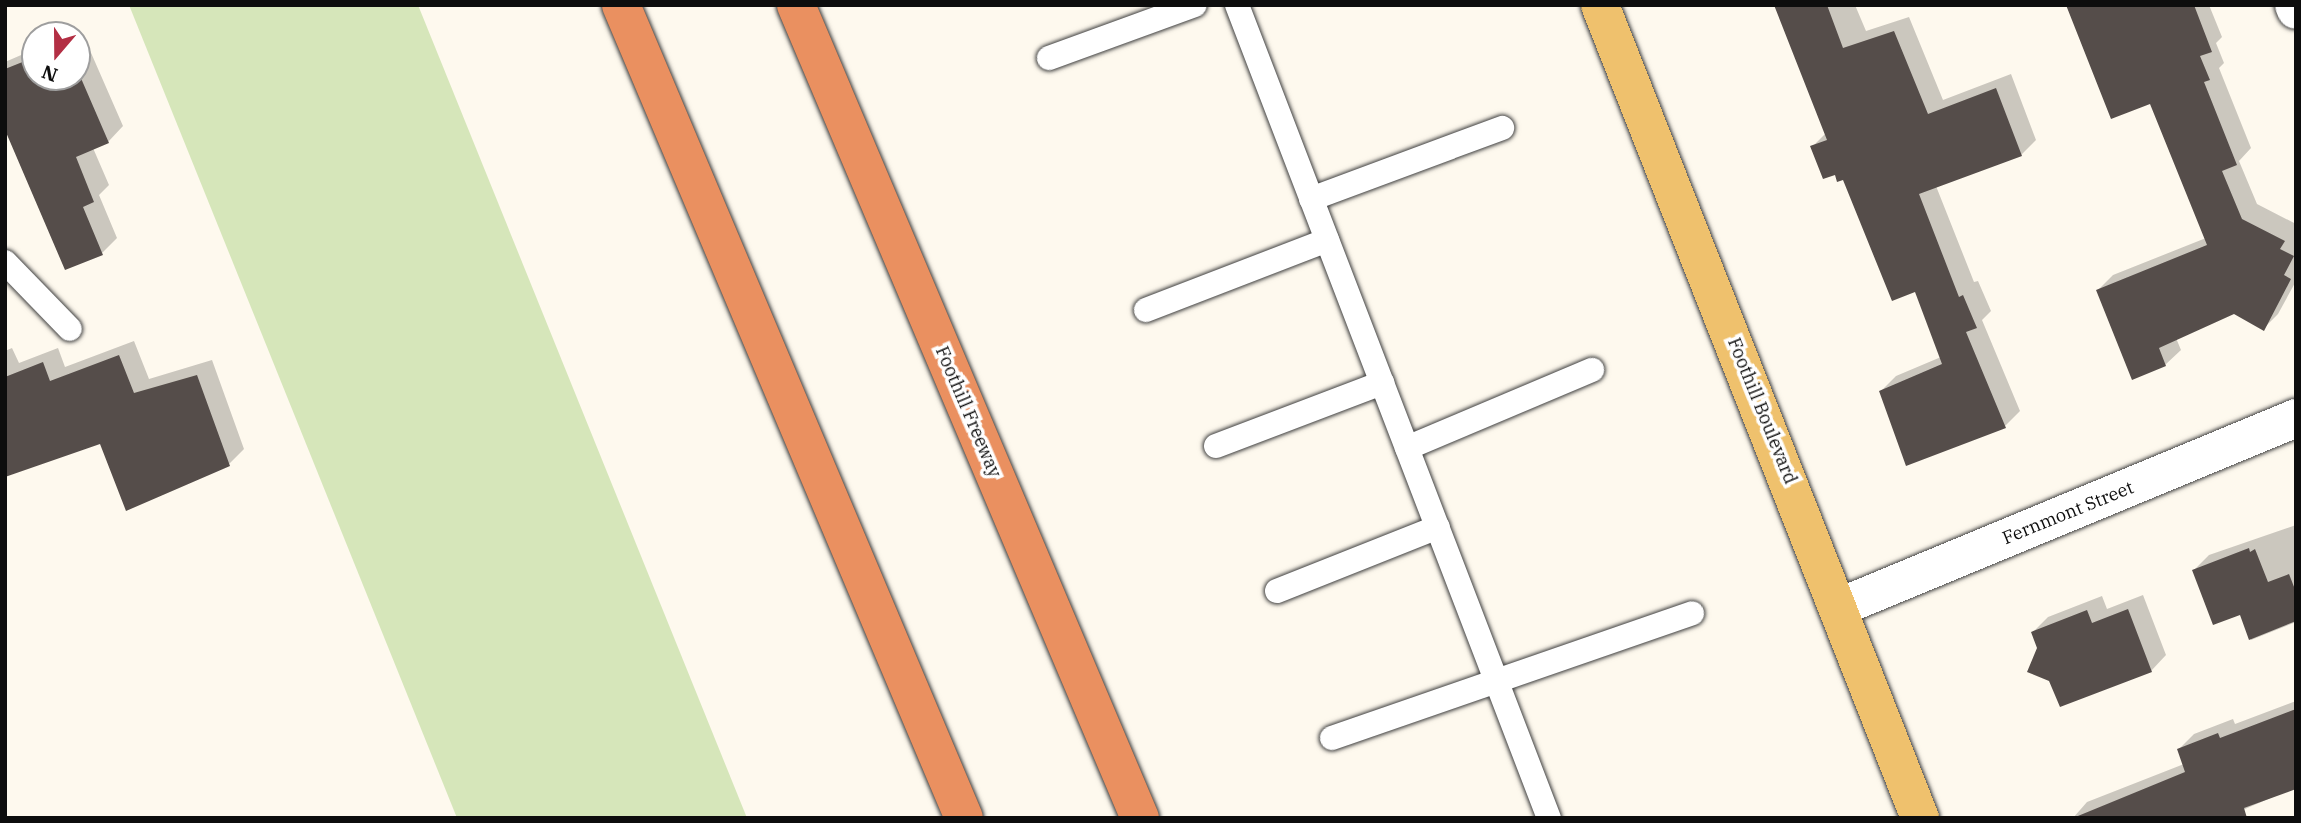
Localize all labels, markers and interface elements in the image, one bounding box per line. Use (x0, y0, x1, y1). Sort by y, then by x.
north arrow (21, 21, 91, 91)
text: N (38, 60, 61, 88)
street label: Foothill Boulevard (1723, 335, 1801, 487)
street label: Foothill Freeway (931, 343, 1005, 481)
street label: Fernmont Street (1999, 477, 2137, 549)

